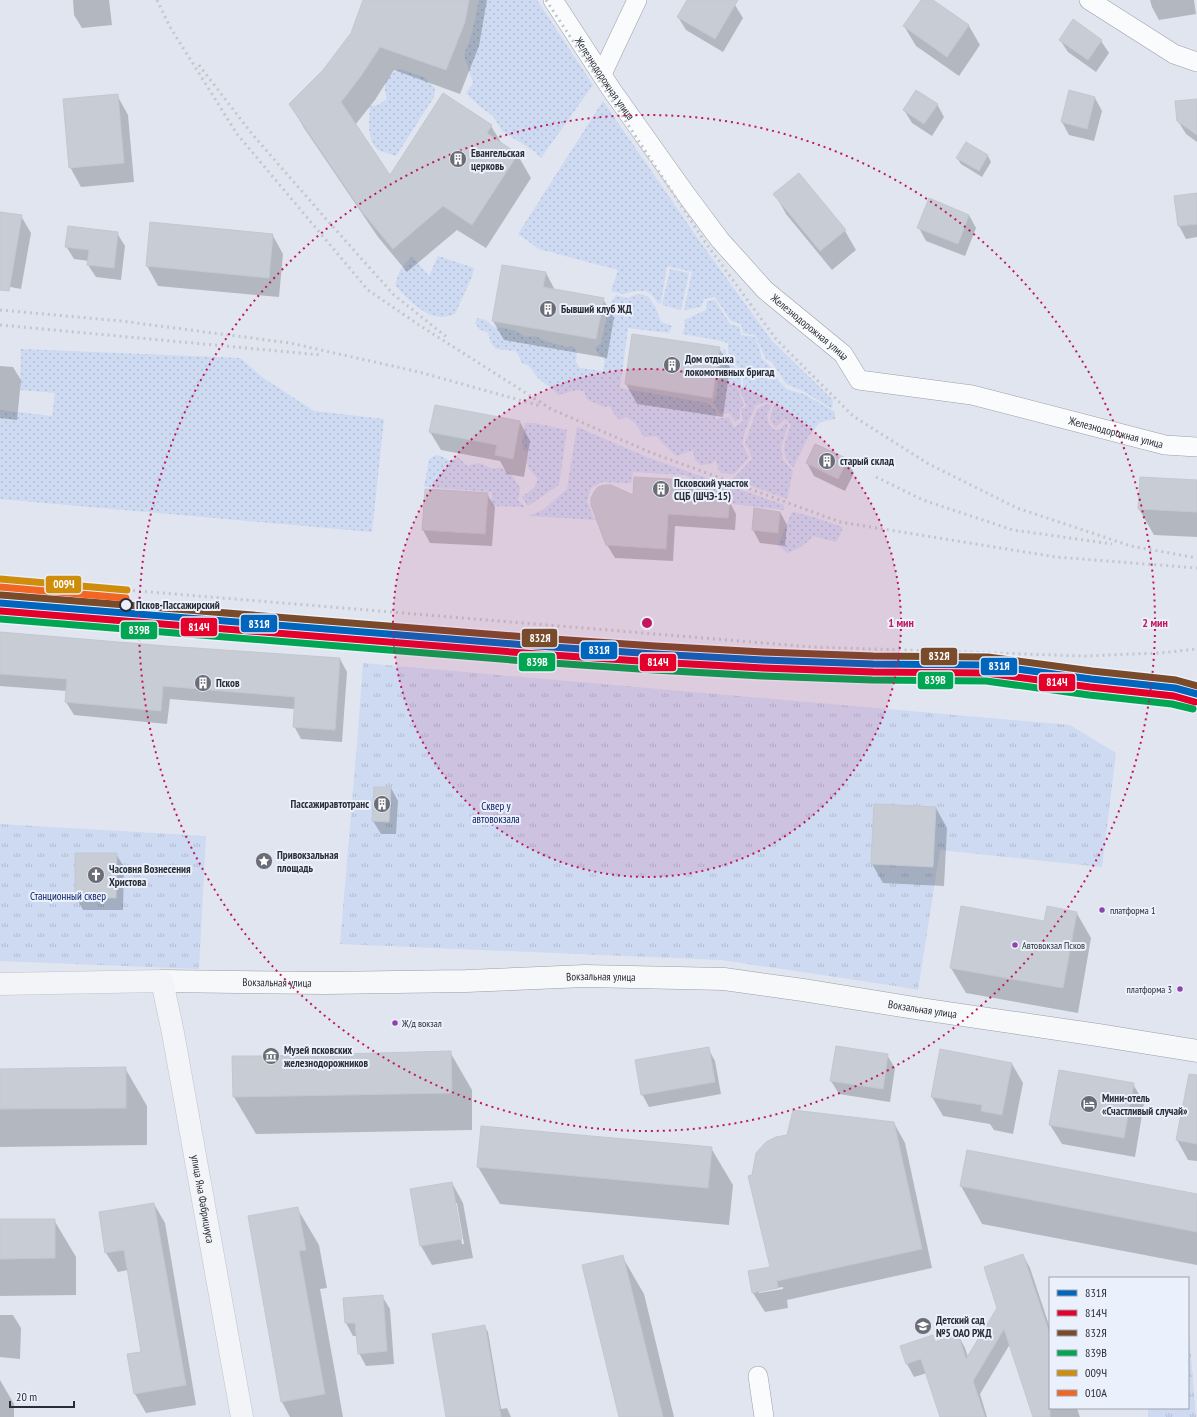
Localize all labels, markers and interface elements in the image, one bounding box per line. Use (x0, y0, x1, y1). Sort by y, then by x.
street label: Железнодорожная улица (571, 33, 638, 123)
place label: Евангельская церковь (471, 146, 525, 173)
building icon: Евангельская церковь (448, 149, 468, 169)
street label: Железнодорожная улица (767, 290, 852, 363)
building icon: Бывший клуб ЖД (538, 299, 558, 319)
place label: Бывший клуб ЖД (561, 302, 632, 316)
place label: Дом отдыха локомотивных бригад (684, 352, 775, 379)
building icon: Дом отдыха локомотивных бригад (662, 355, 682, 375)
street label: Железнодорожная улица (1066, 413, 1165, 451)
building icon: старый склад (817, 451, 837, 471)
place label: старый склад (840, 454, 895, 468)
place label: Псковский участок СЦБ (ШЧЭ-15) (674, 476, 749, 503)
building icon: Псковский участок СЦБ (ШЧЭ-15) (651, 479, 671, 499)
line badge: 009Ч (45, 575, 82, 594)
text: 009Ч (53, 577, 75, 591)
marker: Псков-Пассажирский (119, 598, 133, 612)
place label: Псков-Пассажирский (136, 598, 220, 612)
line badge: 831Я (240, 614, 278, 633)
text: 1 мин (888, 615, 914, 630)
text: 2 мин (1142, 615, 1168, 630)
centre of rings (640, 616, 654, 630)
line badge: 814Ч (180, 617, 218, 637)
text: 831Я (248, 617, 270, 631)
text: 814Ч (188, 620, 210, 634)
line badge: 839В (120, 621, 158, 640)
text: 839В (128, 623, 150, 637)
line badge: 832Я (521, 628, 558, 648)
text: 832Я (529, 631, 551, 645)
line badge: 831Я (580, 641, 618, 660)
text: 831Я (588, 643, 610, 657)
line badge: 832Я (920, 647, 958, 666)
text: 832Я (928, 649, 950, 663)
line badge: 839В (518, 652, 556, 672)
line badge: 814Ч (639, 653, 677, 672)
text: 839В (526, 655, 548, 669)
text: 814Ч (647, 655, 669, 669)
line badge: 831Я (980, 657, 1018, 676)
text: 831Я (988, 659, 1010, 673)
line badge: 839В (917, 671, 954, 690)
building icon: Псков (193, 673, 213, 693)
text: 839В (924, 673, 946, 687)
line badge: 814Ч (1038, 673, 1076, 692)
text: 814Ч (1046, 675, 1068, 689)
place label: Псков (216, 676, 240, 690)
building icon: Пассажиравтотранс (372, 794, 392, 814)
place label: Пассажиравтотранс (291, 797, 369, 811)
park label: Сквер у автовокзала (472, 799, 520, 826)
place label: Привокзальная площадь (277, 848, 339, 875)
place icon: Привокзальная площадь (254, 851, 274, 871)
place label: Часовня Вознесения Христова (109, 862, 191, 889)
church icon: Часовня Вознесения Христова (86, 865, 106, 885)
park label: Станционный сквер (30, 889, 106, 903)
place label: платформа 1 (1110, 904, 1155, 917)
marker: платформа 1 (1097, 905, 1107, 915)
place label: Автовокзал Псков (1022, 939, 1085, 952)
marker: Автовокзал Псков (1010, 940, 1020, 950)
street label: Вокзальная улица (566, 969, 636, 984)
street label: Вокзальная улица (242, 975, 312, 990)
place label: платформа 3 (1127, 983, 1172, 996)
marker: платформа 3 (1175, 984, 1185, 994)
street label: Вокзальная улица (887, 997, 958, 1021)
place label: Ж/д вокзал (401, 1017, 442, 1030)
marker: Ж/д вокзал (390, 1018, 400, 1028)
place label: Музей псковских железнодорожников (283, 1043, 368, 1070)
museum icon: Музей псковских железнодорожников (261, 1046, 281, 1066)
place label: Мини-отель «Счастливый случай» (1102, 1091, 1188, 1118)
hotel icon: Мини-отель «Счастливый случай» (1079, 1094, 1099, 1114)
street label: улица Яна Фабрициуса (188, 1154, 218, 1244)
legend (1049, 1277, 1189, 1409)
text: 831Я (1085, 1285, 1107, 1300)
text: 814Ч (1085, 1305, 1107, 1320)
place label: Детский сад №5 ОАО РЖД (936, 1313, 992, 1340)
school or university icon: Детский сад №5 ОАО РЖД (913, 1316, 933, 1336)
text: 832Я (1085, 1325, 1107, 1340)
text: 839В (1085, 1345, 1107, 1360)
text: 009Ч (1085, 1365, 1107, 1380)
scale bar (10, 1383, 74, 1409)
text: 010А (1085, 1385, 1107, 1400)
text: 20 m (16, 1389, 37, 1404)

